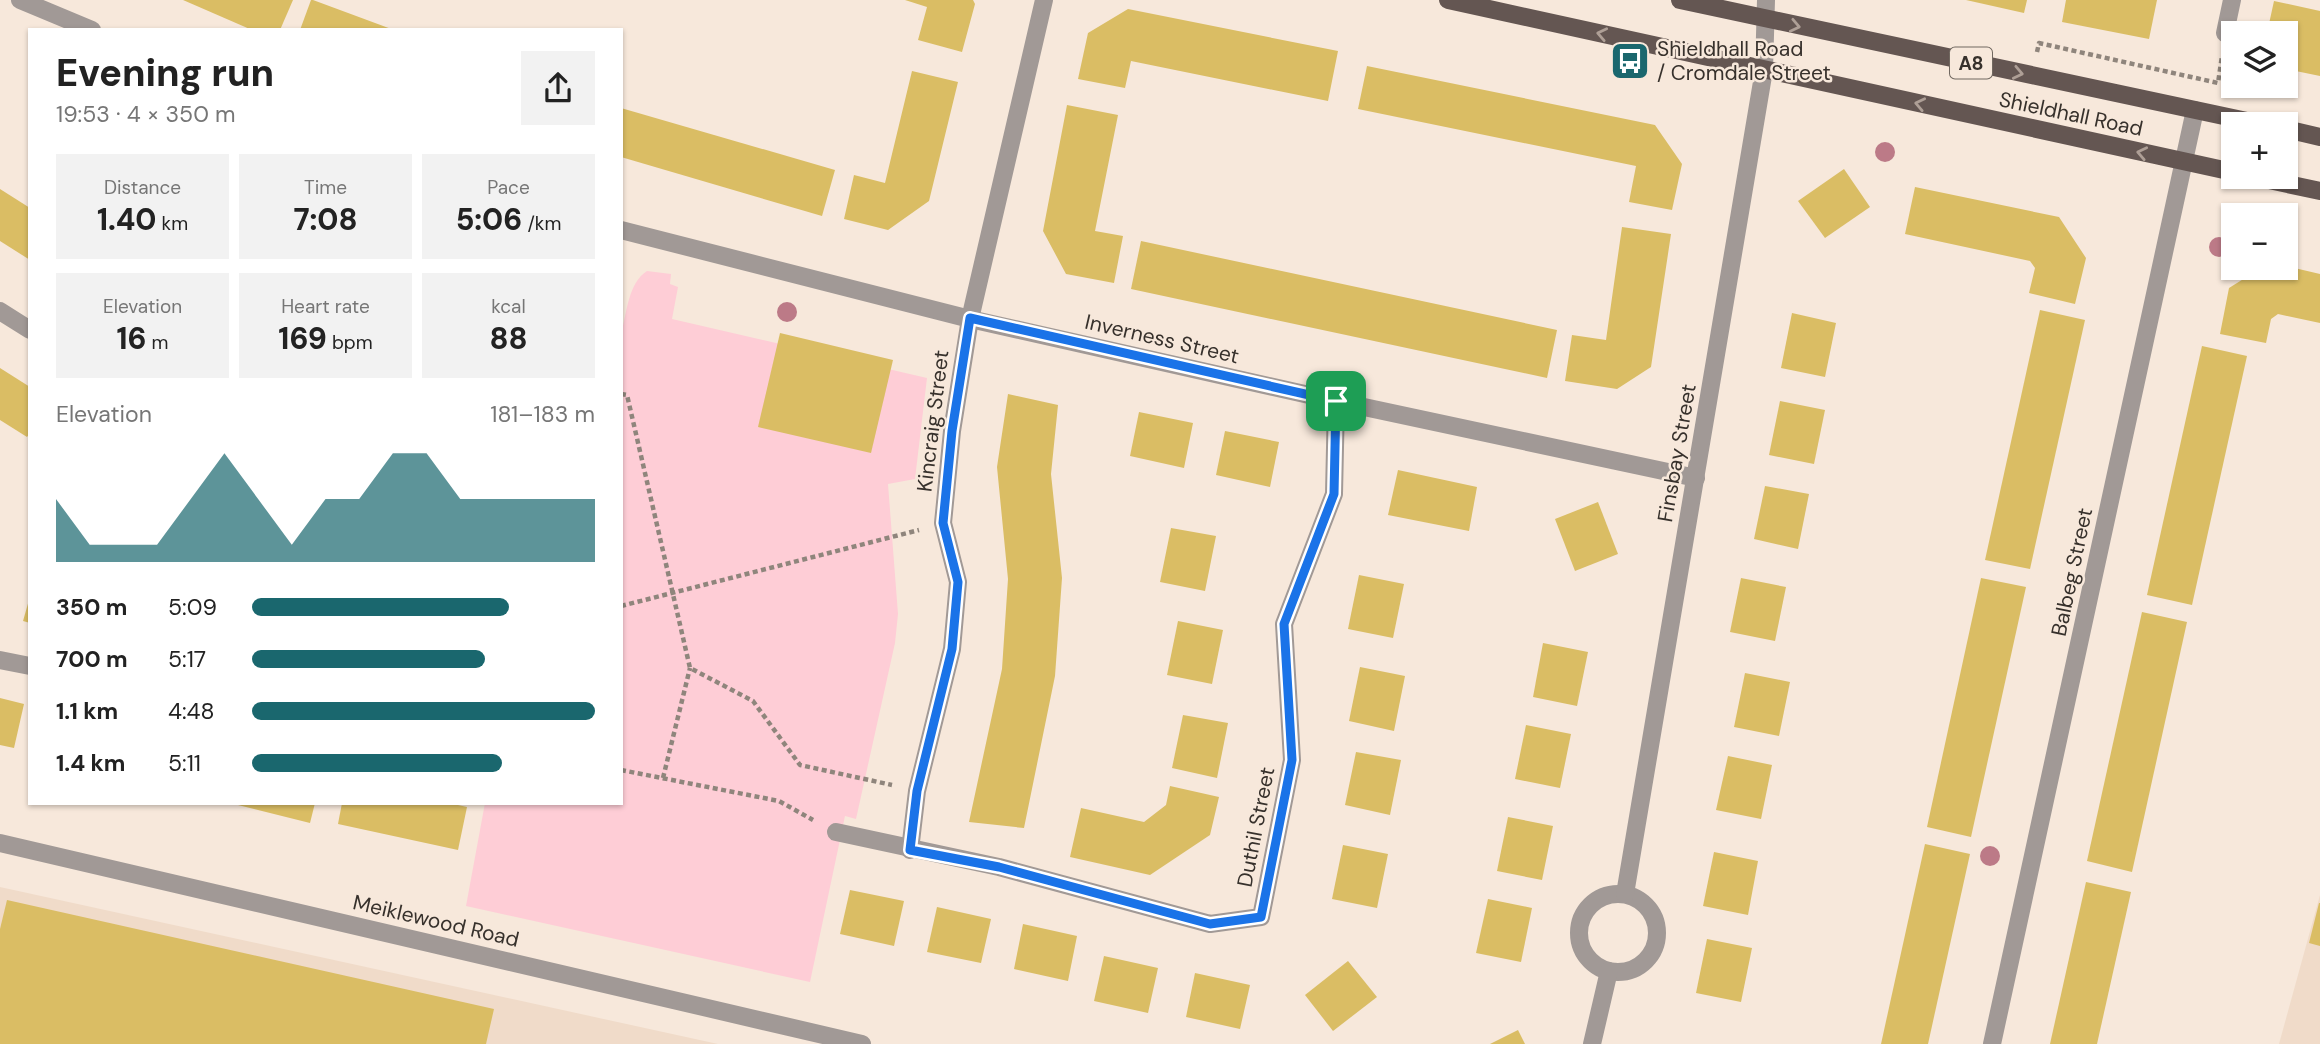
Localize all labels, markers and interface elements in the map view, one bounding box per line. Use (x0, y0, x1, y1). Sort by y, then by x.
one-way arrow (1789, 17, 1801, 32)
map controls (2221, 21, 2298, 280)
button: layers (2221, 21, 2298, 98)
one-way arrow (1596, 28, 1608, 43)
place label: Shieldhall Road / Cromdale Street (1657, 35, 1831, 87)
bus stop icon: Shieldhall Road / Cromdale Street (1609, 40, 1651, 82)
text: Evening run (56, 48, 274, 98)
road number: A8 (1950, 48, 1992, 78)
button: share (521, 51, 595, 125)
one-way arrow (2011, 64, 2023, 79)
street label: Shieldhall Road (1996, 85, 2146, 143)
one-way arrow (1914, 98, 1926, 113)
text: 19:53 · 4 × 350 m (56, 99, 236, 129)
button: + (2221, 112, 2298, 189)
one-way arrow (2136, 146, 2148, 161)
text: Distance (104, 175, 181, 200)
text: Time (304, 175, 347, 200)
text: Pace (487, 175, 530, 200)
text: 1.40 (97, 200, 157, 239)
text: 7:08 (293, 200, 358, 239)
text: 5:06 (456, 200, 522, 239)
button: − (2221, 203, 2298, 280)
text: km (157, 211, 188, 236)
text: /km (522, 211, 561, 236)
text: Elevation (103, 294, 182, 319)
text: Heart rate (281, 294, 370, 319)
text: kcal (491, 294, 526, 319)
street label: Inverness Street (1082, 308, 1242, 370)
text: 16 (116, 319, 147, 358)
text: 169 (278, 319, 327, 358)
text: 88 (489, 319, 528, 358)
text: m (147, 330, 169, 355)
text: bpm (327, 330, 373, 355)
street label: Kincraig Street (910, 349, 956, 493)
pin (1306, 371, 1366, 431)
icon: arrive (1317, 382, 1355, 420)
street label: Finsbay Street (1651, 382, 1703, 524)
text: Elevation (56, 399, 152, 429)
text: 181–183 m (490, 399, 595, 429)
street label: Balbeg Street (2045, 505, 2099, 639)
text: 350 m (56, 592, 127, 622)
text: 5:09 (168, 592, 217, 622)
text: 700 m (56, 644, 128, 674)
text: 5:17 (168, 644, 206, 674)
text: 1.1 km (56, 696, 118, 726)
text: 4:48 (168, 696, 215, 726)
text: 1.4 km (56, 748, 125, 778)
text: 5:11 (168, 748, 201, 778)
street label: Duthil Street (1231, 765, 1281, 889)
street label: Meiklewood Road (350, 888, 522, 954)

